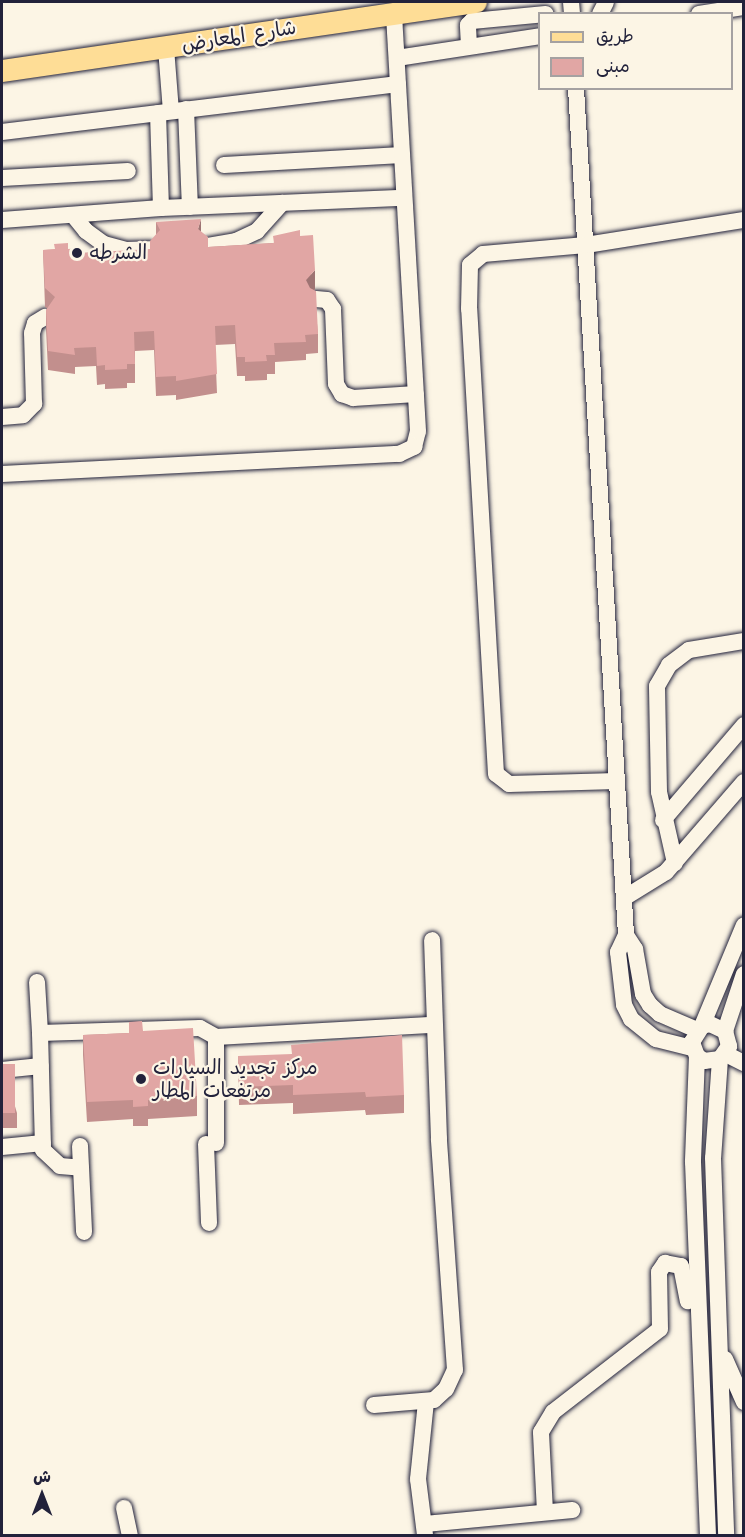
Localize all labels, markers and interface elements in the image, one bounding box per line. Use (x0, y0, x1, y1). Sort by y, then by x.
legend (538, 12, 733, 90)
street label: شارع المعارض (180, 16, 298, 58)
text: طريق (596, 24, 634, 49)
text: مبنى (596, 54, 630, 79)
place label: الشرطه (89, 241, 147, 265)
marker: الشرطه (70, 246, 84, 260)
place label: مركز تجديد السيارات مرتفعات المطار (153, 1056, 318, 1103)
marker: مركز تجديد السيارات مرتفعات المطار (134, 1072, 148, 1086)
north arrow (12, 1465, 72, 1525)
text: ش (33, 1466, 51, 1488)

